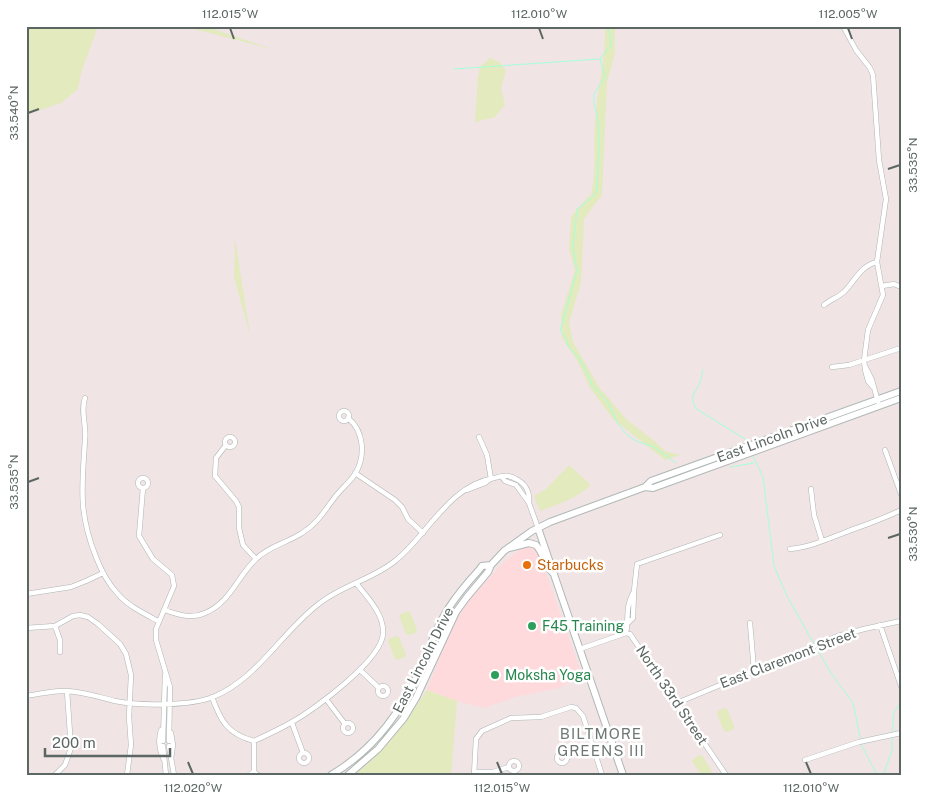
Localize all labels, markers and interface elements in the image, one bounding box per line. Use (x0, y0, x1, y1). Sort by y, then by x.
text: 112.015°W (202, 7, 259, 21)
text: 112.010°W (511, 7, 568, 21)
text: 112.005°W (819, 7, 878, 21)
text: 33.540°N (7, 86, 21, 140)
text: 33.535°N (906, 137, 920, 193)
street label: East Lincoln Drive (715, 411, 829, 465)
text: 33.535°N (7, 454, 21, 510)
text: 33.530°N (906, 507, 920, 561)
place label: Starbucks (537, 557, 603, 573)
marker: Starbucks (521, 559, 533, 571)
street label: East Lincoln Drive (389, 604, 457, 715)
place label: F45 Training (542, 618, 624, 634)
marker: F45 Training (526, 620, 538, 632)
street label: East Claremont Street (718, 625, 858, 691)
street label: North 33rd Street (633, 642, 711, 748)
place label: Moksha Yoga (505, 667, 591, 683)
marker: Moksha Yoga (489, 669, 501, 681)
district label: BILTMORE GREENS III (557, 725, 645, 759)
scale bar (45, 726, 170, 758)
text: 200 m (52, 734, 96, 751)
text: 112.020°W (164, 781, 223, 795)
text: 112.015°W (474, 781, 531, 795)
text: 112.010°W (783, 781, 840, 795)

